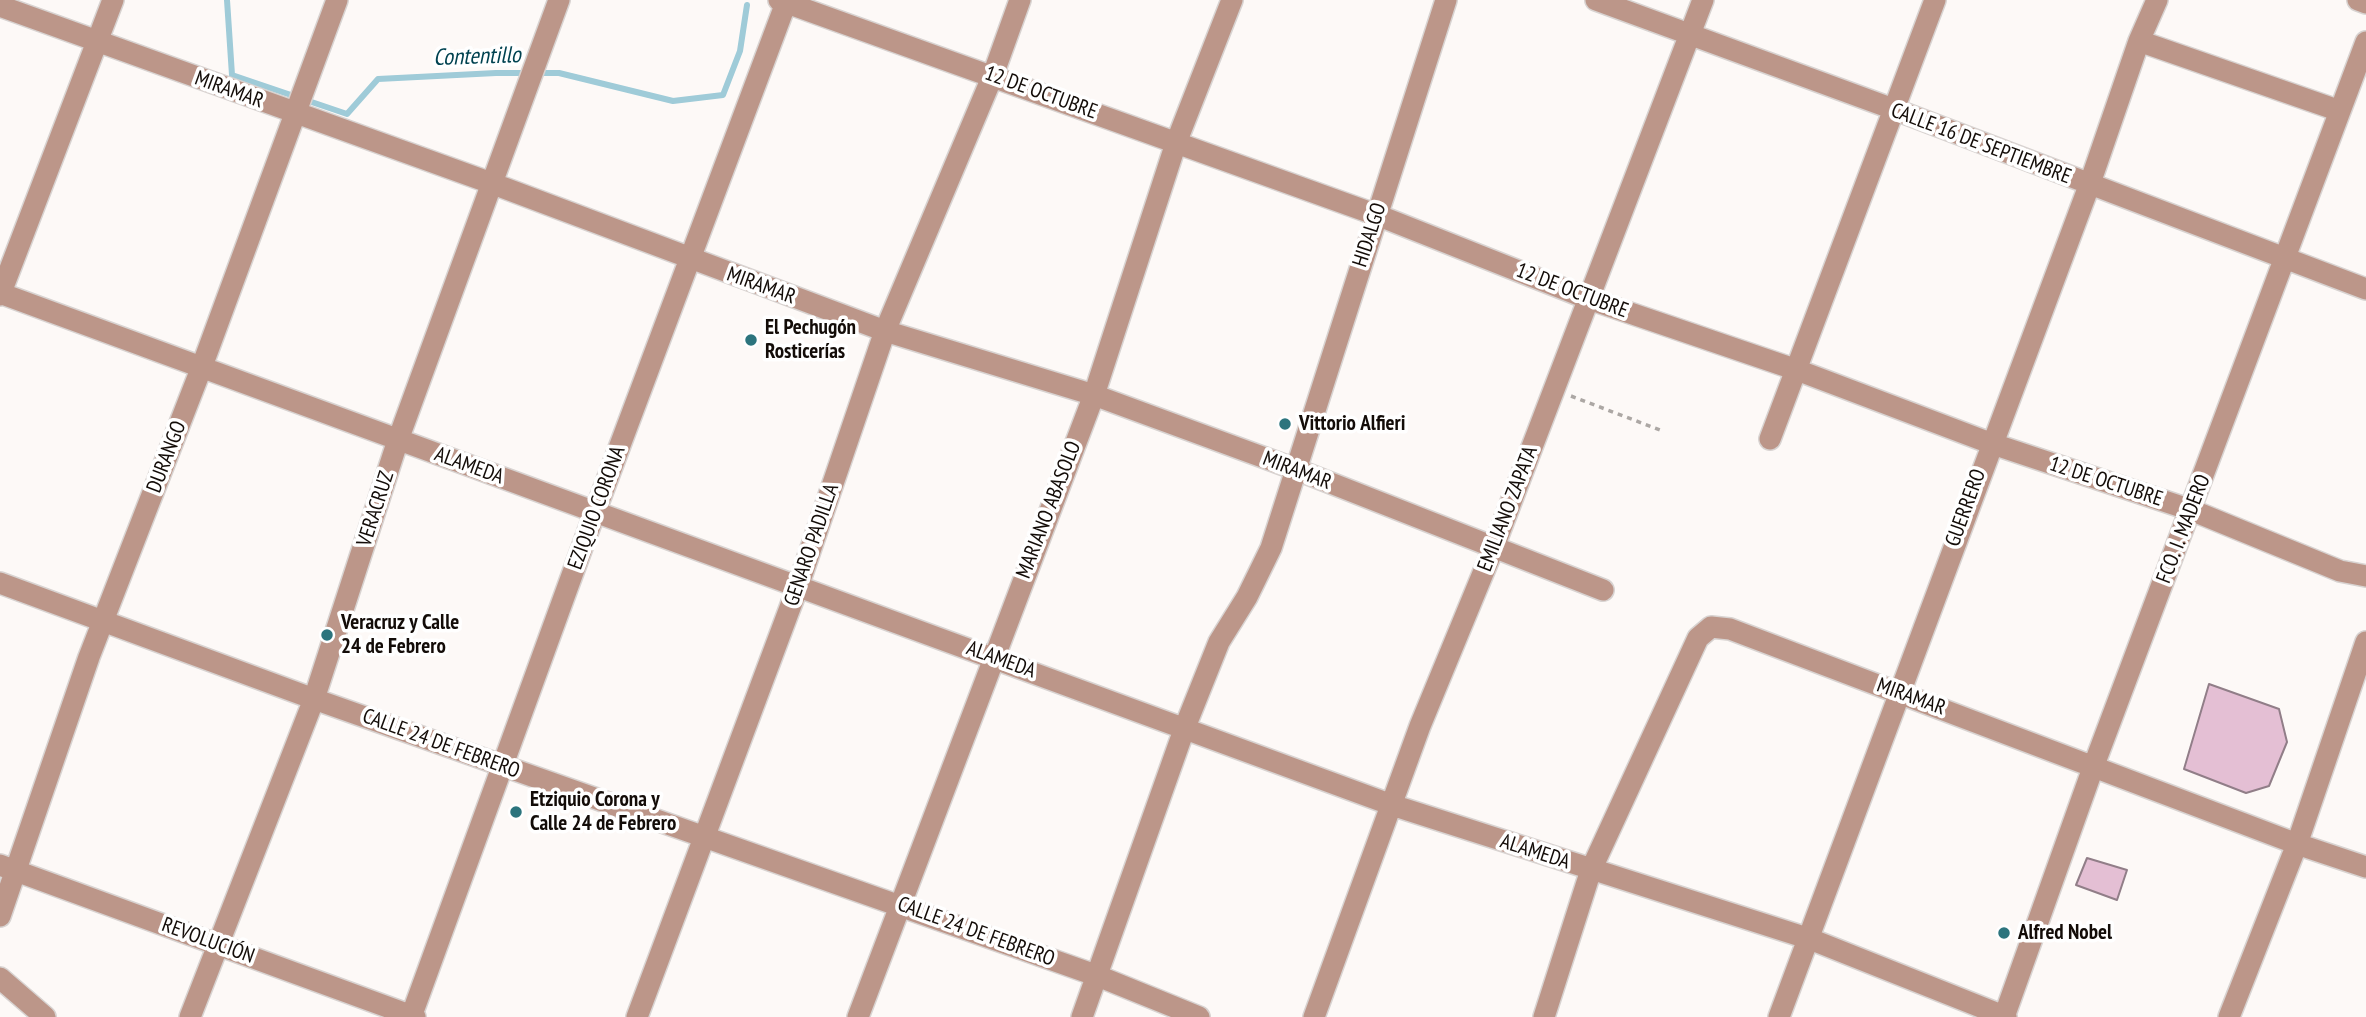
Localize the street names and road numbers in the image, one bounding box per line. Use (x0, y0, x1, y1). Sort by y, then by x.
street label: 12 DE OCTUBRE (981, 61, 1101, 125)
street label: MIRAMAR (191, 66, 267, 114)
street label: CALLE 16 DE SEPTIEMBRE (1888, 98, 2074, 190)
street label: HIDALGO (1348, 200, 1392, 270)
street label: 12 DE OCTUBRE (1513, 258, 1631, 324)
street label: MIRAMAR (723, 262, 799, 310)
street label: DURANGO (142, 418, 192, 496)
street label: MARIANO ABASOLO (1011, 438, 1087, 582)
street label: ALAMEDA (431, 442, 507, 490)
street label: EZIQUIO CORONA (563, 443, 631, 573)
street label: EMILIANO ZAPATA (1473, 443, 1543, 575)
street label: MIRAMAR (1259, 446, 1335, 496)
street label: 12 DE OCTUBRE (2046, 452, 2166, 512)
street label: GUERRERO (1940, 466, 1992, 550)
street label: VERACRUZ (352, 468, 400, 550)
street label: FCO. I. MADERO (2152, 471, 2216, 587)
street label: GENARO PADILLA (779, 481, 845, 609)
street label: ALAMEDA (963, 636, 1039, 684)
street label: MIRAMAR (1873, 673, 1949, 721)
street label: CALLE 24 DE FEBRERO (359, 704, 523, 784)
street label: ALAMEDA (1497, 829, 1573, 875)
street label: CALLE 24 DE FEBRERO (894, 892, 1058, 972)
street label: REVOLUCIÓN (158, 913, 258, 969)

